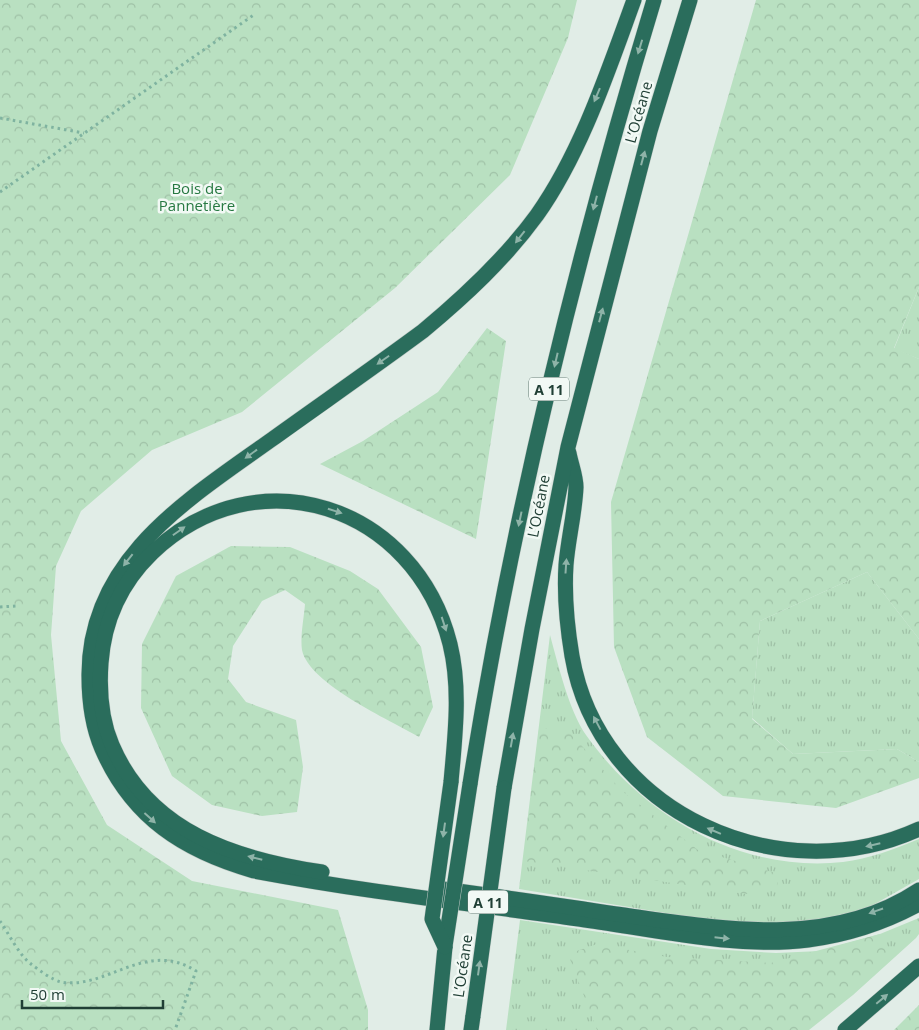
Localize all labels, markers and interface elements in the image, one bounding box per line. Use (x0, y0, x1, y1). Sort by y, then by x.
one-way arrow (636, 39, 643, 54)
street label: L’Océane (620, 79, 656, 145)
one-way arrow (593, 87, 601, 102)
one-way arrow (639, 150, 647, 165)
park label: Bois de Pannetière (159, 178, 235, 215)
one-way arrow (591, 195, 599, 210)
one-way arrow (515, 230, 525, 243)
one-way arrow (597, 307, 605, 322)
one-way arrow (552, 353, 560, 368)
one-way arrow (377, 355, 390, 365)
road number: A 11 (529, 378, 569, 400)
one-way arrow (244, 449, 258, 459)
street label: L’Océane (522, 473, 554, 539)
one-way arrow (327, 508, 342, 515)
one-way arrow (516, 511, 524, 526)
one-way arrow (172, 526, 186, 536)
one-way arrow (123, 553, 134, 566)
one-way arrow (563, 557, 571, 573)
one-way arrow (440, 616, 448, 631)
one-way arrow (592, 716, 601, 730)
one-way arrow (509, 732, 517, 748)
one-way arrow (144, 812, 156, 824)
one-way arrow (440, 822, 448, 838)
one-way arrow (707, 826, 721, 834)
one-way arrow (866, 841, 881, 849)
one-way arrow (247, 854, 262, 862)
road number: A 11 (468, 890, 508, 914)
one-way arrow (868, 908, 883, 916)
street label: L’Océane (448, 933, 476, 999)
one-way arrow (714, 935, 730, 943)
one-way arrow (476, 960, 484, 976)
scale bar (22, 978, 164, 1010)
text: 50 m (30, 984, 65, 1004)
one-way arrow (876, 993, 888, 1005)

